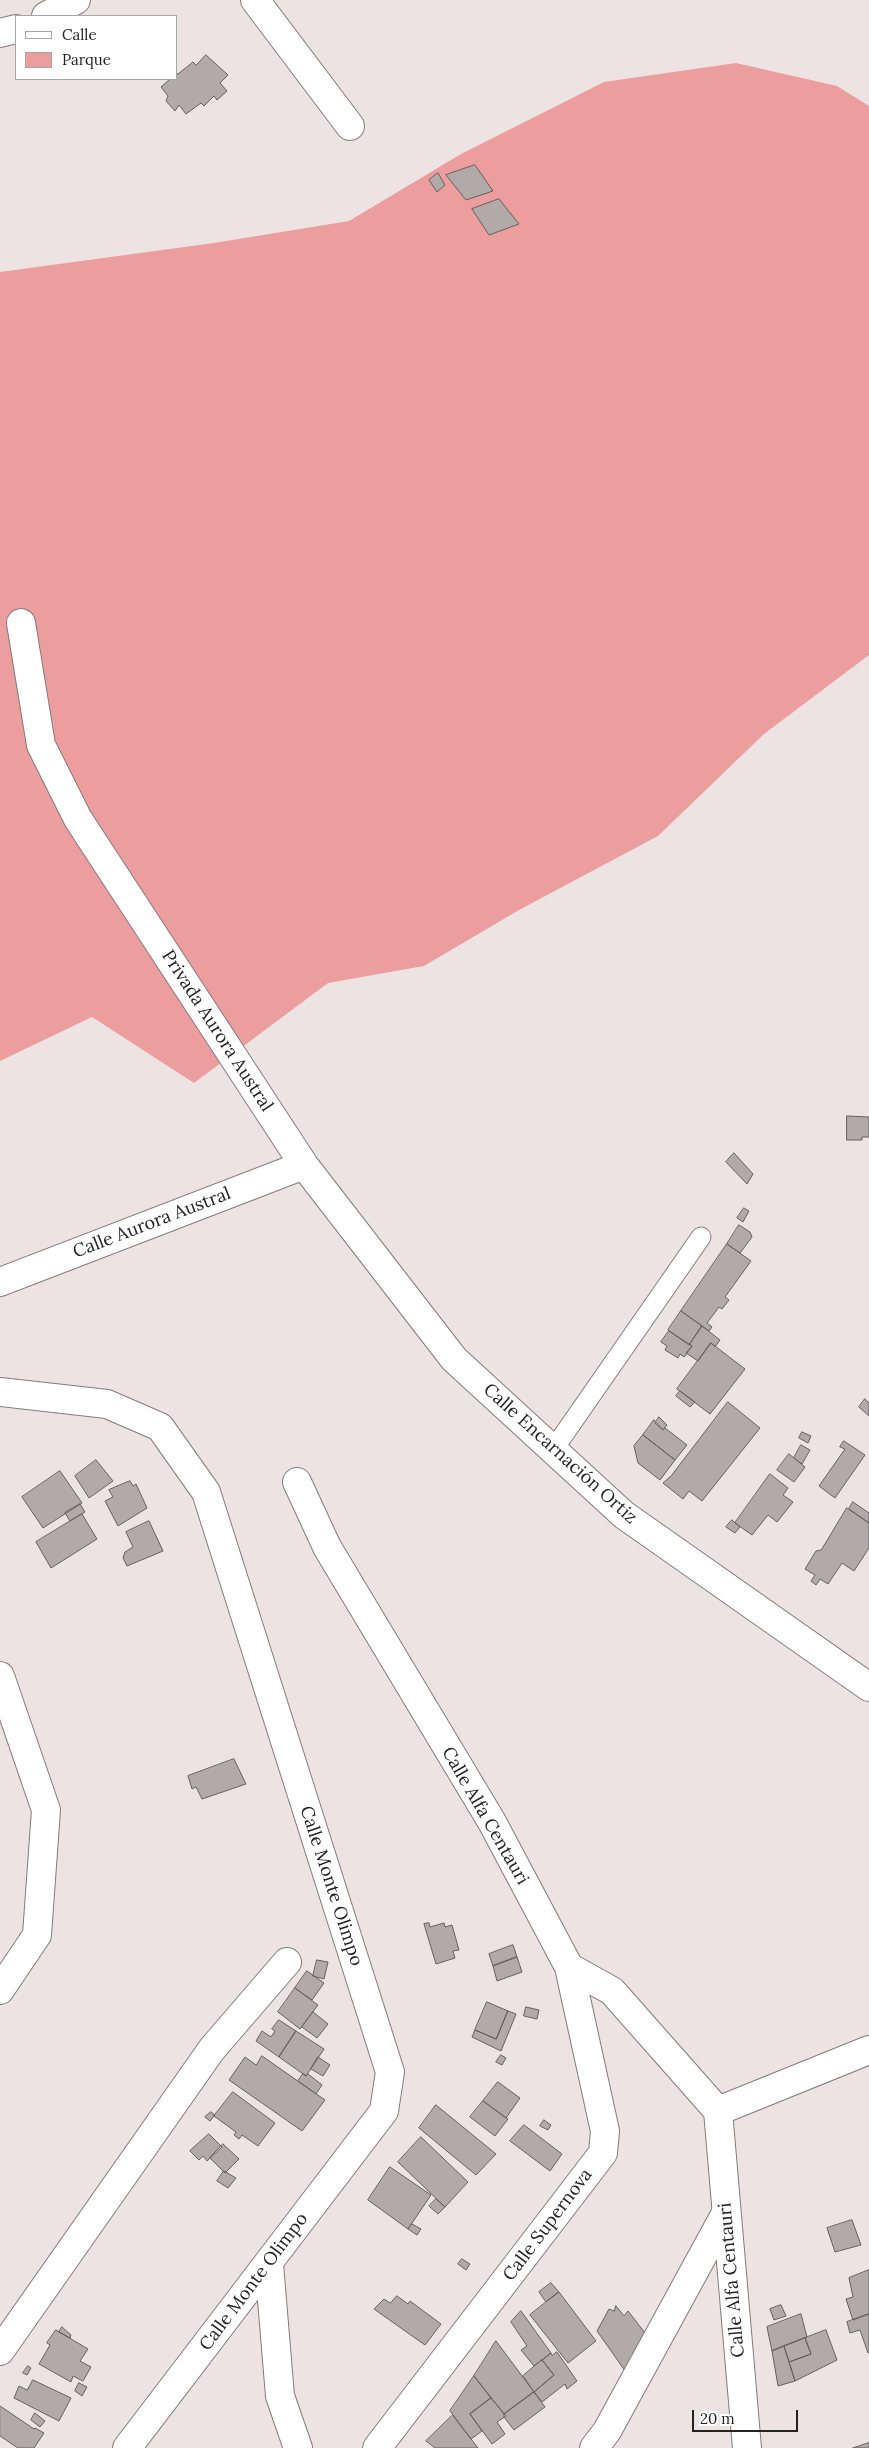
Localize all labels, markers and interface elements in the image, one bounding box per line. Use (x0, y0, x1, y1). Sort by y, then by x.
legend (15, 15, 178, 80)
text: Calle (62, 25, 97, 44)
text: Parque (62, 50, 111, 69)
street label: Privada Aurora Austral (157, 946, 277, 1116)
street label: Calle Aurora Austral (70, 1183, 234, 1263)
street label: Calle Encarnación Ortiz (479, 1379, 641, 1529)
street label: Calle Alfa Centauri (437, 1743, 533, 1889)
street label: Calle Monte Olimpo (295, 1803, 367, 1969)
street label: Calle Supernova (499, 2165, 597, 2285)
street label: Calle Alfa Centauri (714, 2202, 750, 2358)
street label: Calle Monte Olimpo (195, 2209, 313, 2355)
scale bar (694, 2400, 800, 2432)
text: 20 m (700, 2409, 735, 2428)

